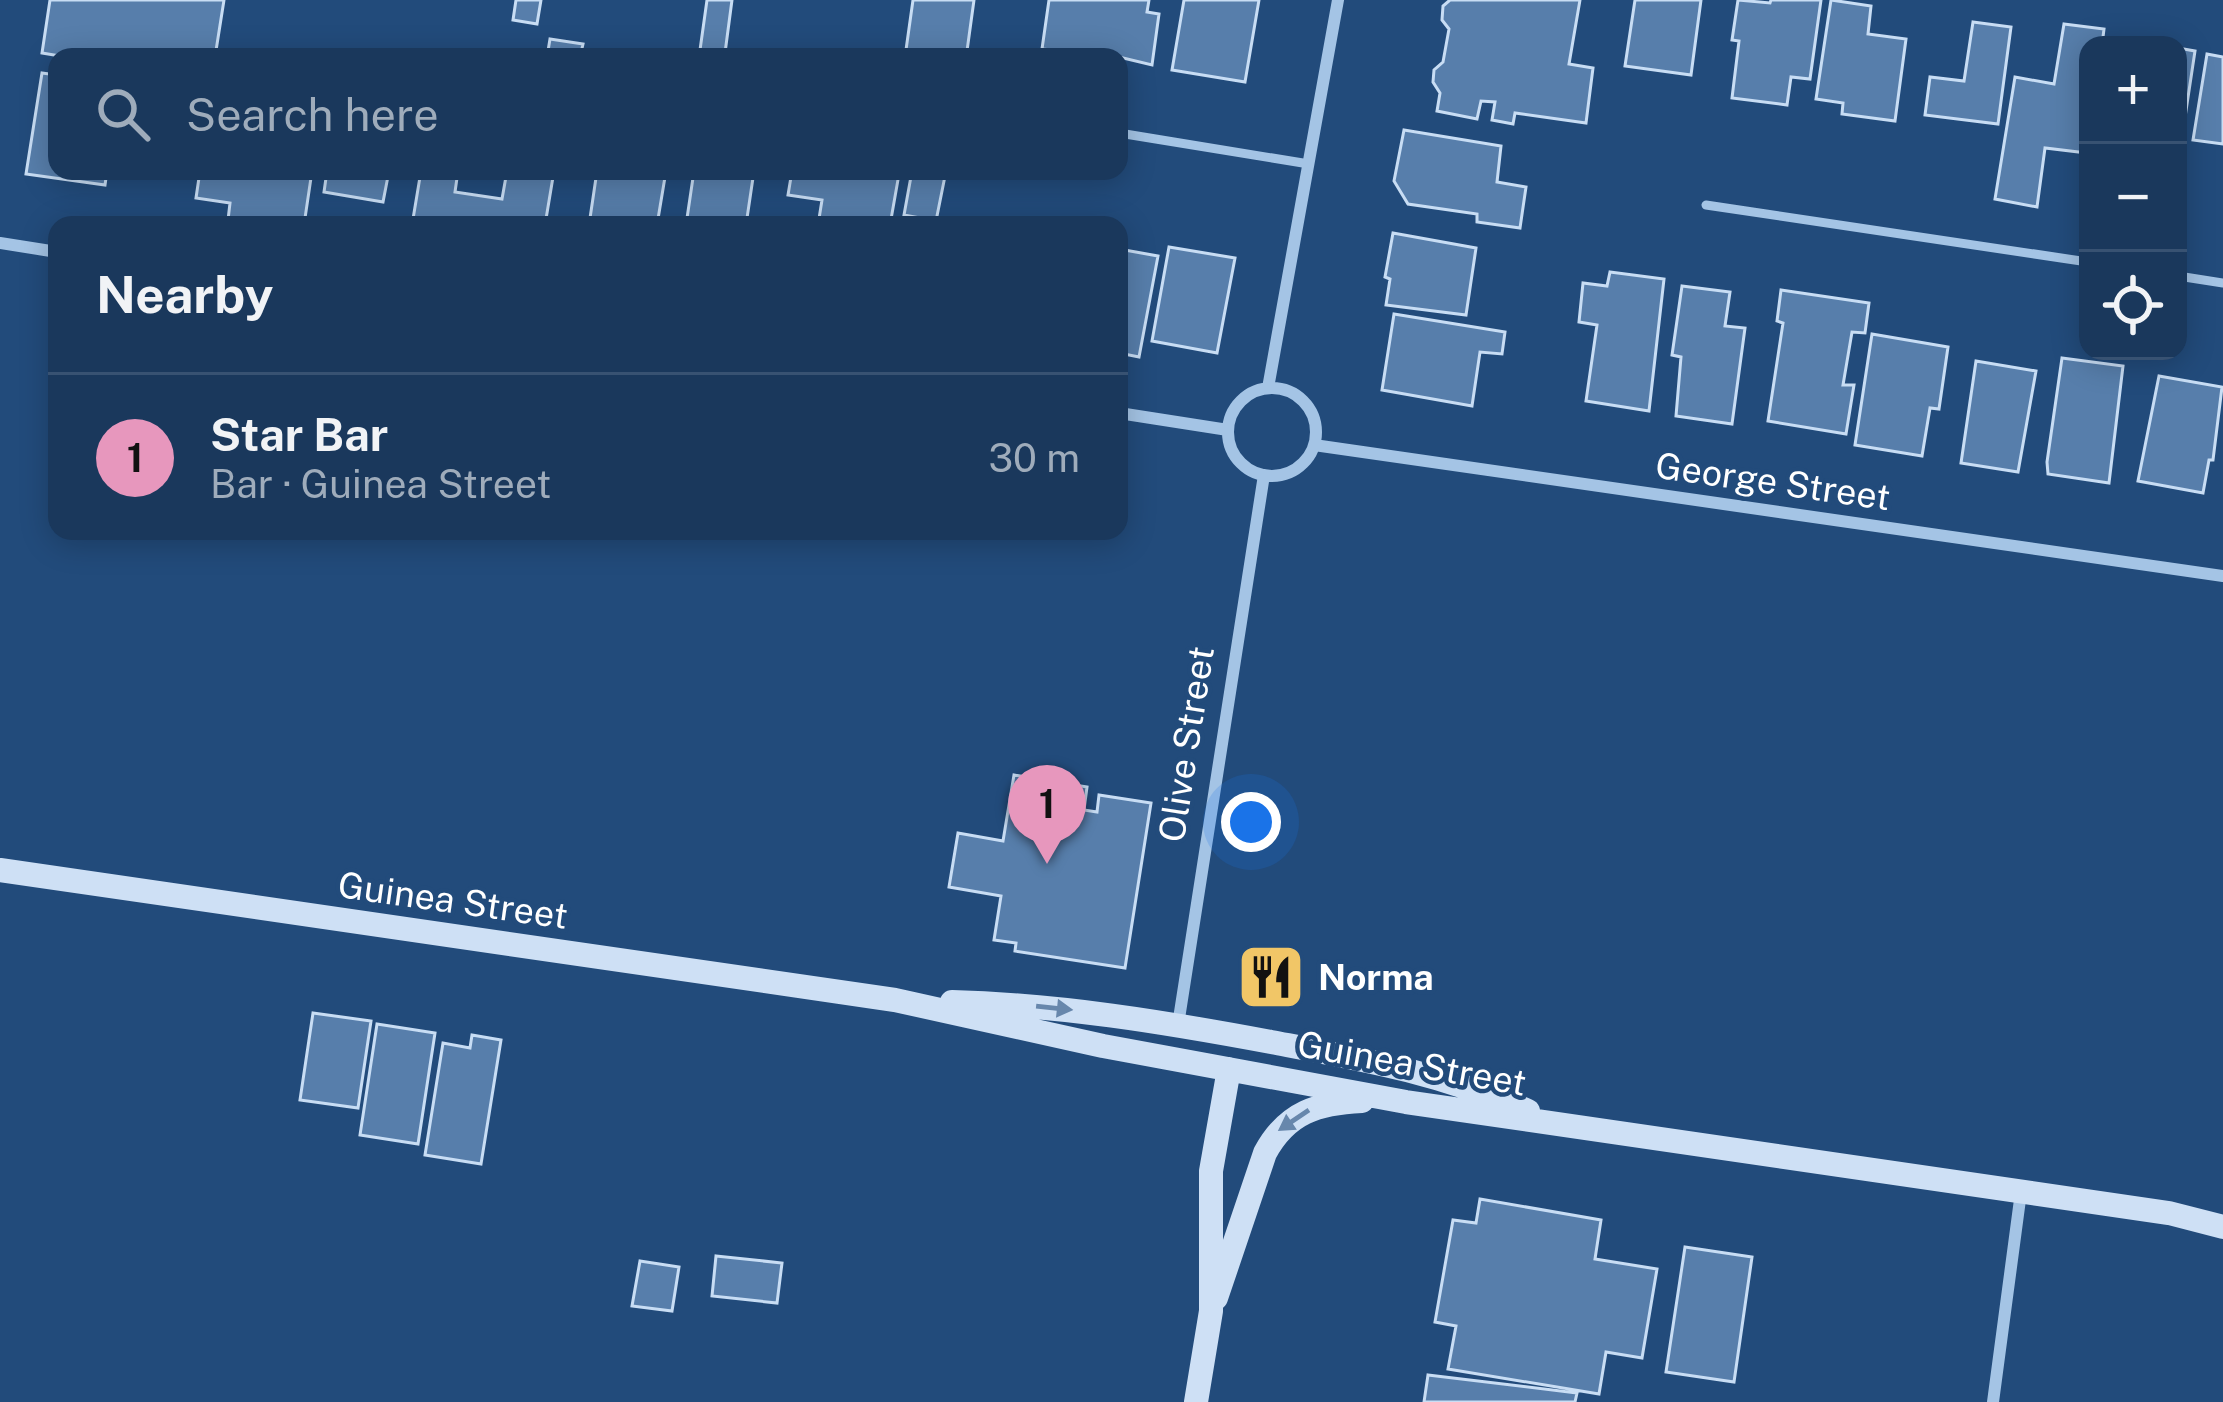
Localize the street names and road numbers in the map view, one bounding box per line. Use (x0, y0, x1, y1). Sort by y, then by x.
street label: George Street (1653, 444, 1893, 518)
street label: Olive Street (1150, 643, 1222, 845)
street label: Guinea Street (336, 863, 570, 937)
street label: Guinea Street (1294, 1022, 1530, 1104)

